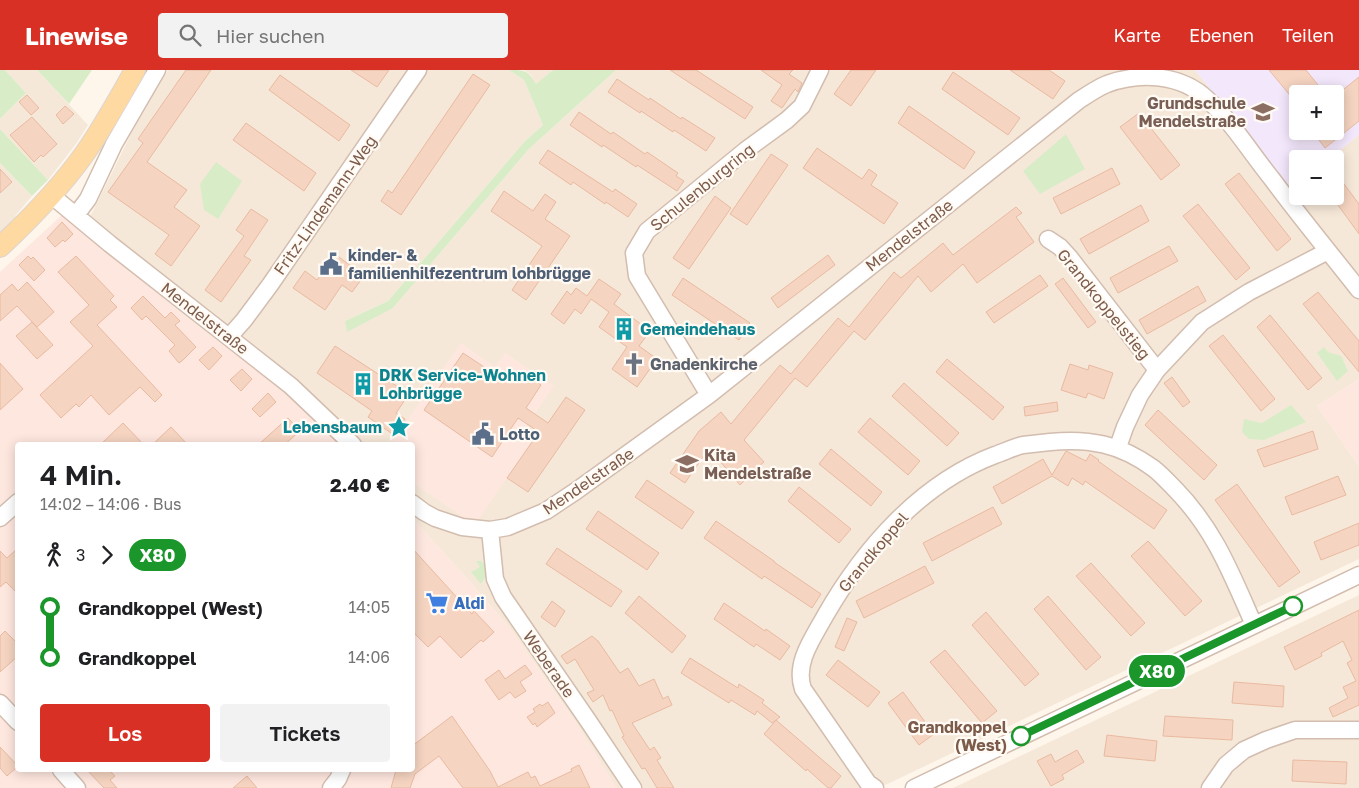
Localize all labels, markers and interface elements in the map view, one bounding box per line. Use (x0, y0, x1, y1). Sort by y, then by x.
search box (158, 13, 508, 58)
text: Linewise (25, 21, 128, 50)
icon: search (176, 21, 204, 49)
text: Hier suchen (216, 24, 325, 47)
text: Karte (1114, 24, 1161, 46)
text: Ebenen (1189, 24, 1254, 46)
text: Teilen (1282, 24, 1334, 46)
map controls (1289, 85, 1344, 205)
button: + (1289, 85, 1344, 140)
place label: Grundschule Mendelstraße (1138, 93, 1246, 131)
school or university icon: Grundschule Mendelstraße (1250, 99, 1276, 125)
street label: Fritz-Lindemann-Weg (269, 131, 381, 279)
street label: Schulenburgring (646, 139, 758, 235)
button: − (1289, 150, 1344, 205)
street label: Mendelstraße (861, 195, 957, 275)
place label: kinder- & familienhilfezentrum lohbrügge (348, 245, 591, 283)
street label: Grandkoppelstieg (1053, 245, 1155, 363)
public building icon: kinder- & familienhilfezentrum lohbrügge (318, 251, 344, 277)
street label: Mendelstraße (157, 278, 253, 358)
building icon: Gemeindehaus (611, 316, 637, 342)
place label: Gemeindehaus (640, 319, 755, 339)
church icon: Gnadenkirche (621, 351, 647, 377)
place label: Gnadenkirche (650, 354, 758, 374)
place label: DRK Service-Wohnen Lohbrügge (379, 365, 546, 403)
building icon: DRK Service-Wohnen Lohbrügge (350, 371, 376, 397)
place icon: Lebensbaum (386, 414, 412, 440)
place label: Lebensbaum (283, 417, 382, 437)
public building icon: Lotto (470, 421, 496, 447)
place label: Lotto (499, 424, 540, 444)
street label: Mendelstraße (539, 443, 637, 519)
place label: Kita Mendelstraße (704, 445, 812, 483)
school or university icon: Kita Mendelstraße (674, 451, 700, 477)
text: 4 Min. (40, 458, 122, 491)
text: 2.40 € (330, 473, 390, 496)
text: 14:02 – 14:06 · Bus (40, 494, 182, 514)
street label: Grandkoppel (834, 508, 912, 596)
icon: walk (40, 541, 68, 569)
icon: forward (93, 541, 121, 569)
text: X80 (139, 544, 176, 566)
text: 3 (76, 545, 85, 565)
supermarket icon: Aldi (424, 590, 450, 616)
place label: Aldi (454, 593, 485, 613)
text: Grandkoppel (West) (78, 596, 263, 619)
unlabelled marker (1283, 596, 1303, 616)
text: 14:05 (348, 597, 390, 617)
street label: Weberade (519, 627, 579, 701)
text: Grandkoppel (78, 646, 196, 669)
text: 14:06 (348, 647, 390, 667)
line badge: X80 (1128, 655, 1186, 687)
text: X80 (1139, 660, 1175, 682)
button: Los (40, 704, 210, 762)
button: Tickets (220, 704, 390, 762)
place label: Grandkoppel (West) (907, 717, 1008, 755)
marker: Grandkoppel (West) (1011, 726, 1031, 746)

